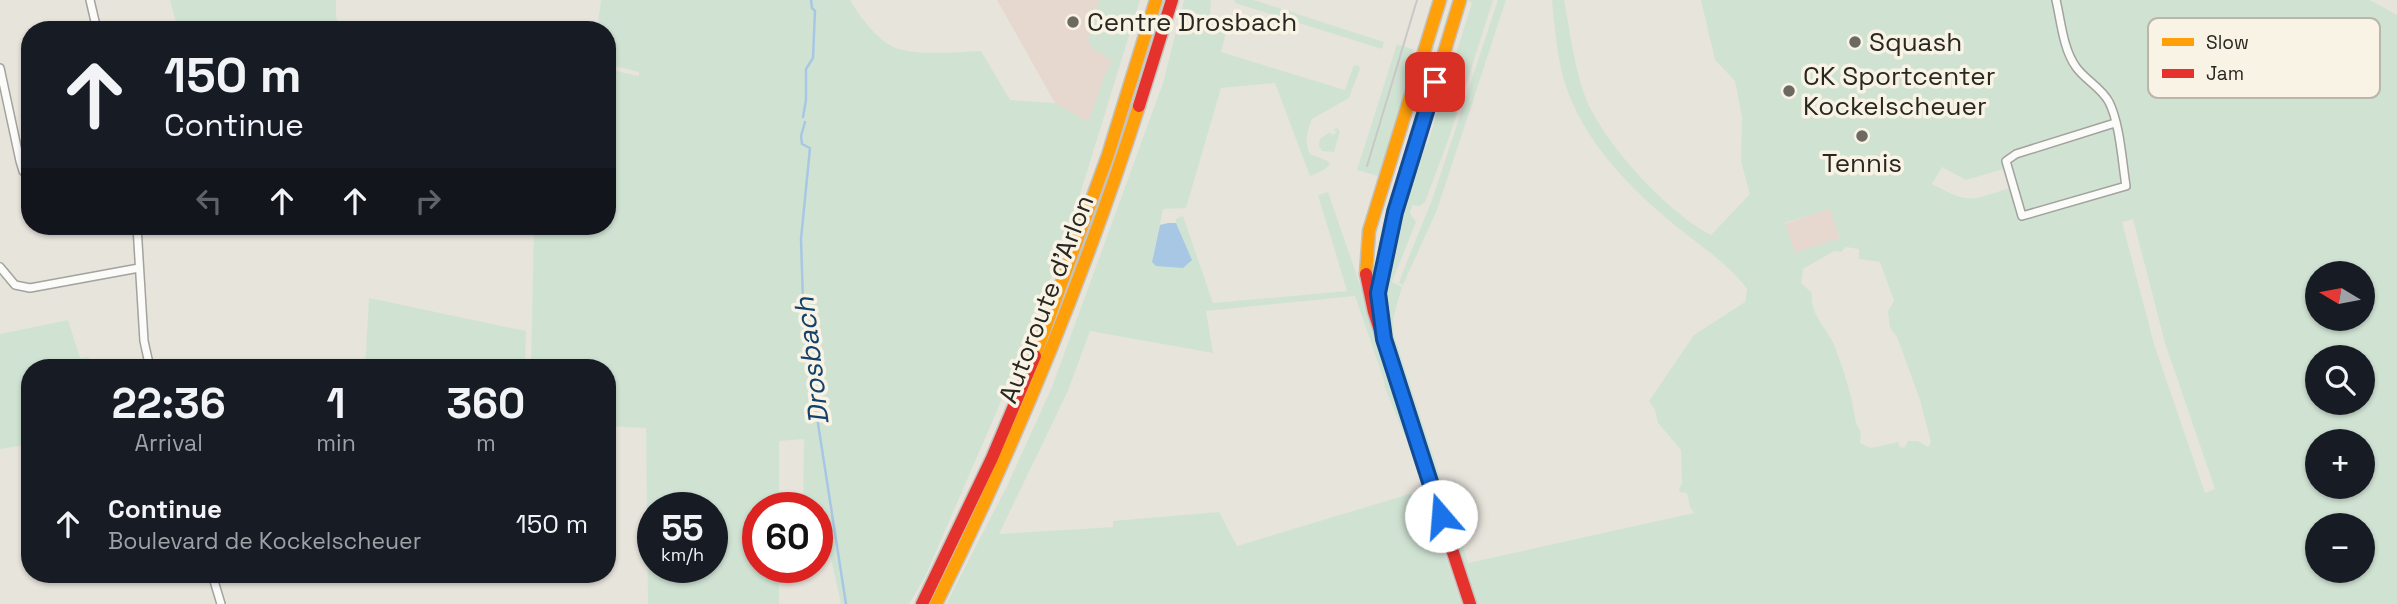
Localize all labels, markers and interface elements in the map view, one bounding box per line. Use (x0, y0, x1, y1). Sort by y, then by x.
place label: Centre Drosbach (1087, 5, 1297, 39)
marker: Centre Drosbach (1065, 14, 1081, 30)
legend (2148, 18, 2380, 98)
place label: Squash (1869, 25, 1962, 59)
text: Slow (2206, 30, 2249, 55)
marker: Squash (1847, 34, 1863, 50)
text: 150 m (164, 44, 302, 106)
icon: ahead (49, 49, 140, 140)
pin (1405, 52, 1465, 112)
place label: CK Sportcenter Kockelscheuer (1803, 59, 1995, 123)
text: Jam (2206, 61, 2244, 86)
icon: arrive (1416, 63, 1454, 101)
marker: CK Sportcenter Kockelscheuer (1781, 83, 1797, 99)
text: Continue (164, 105, 304, 145)
marker: Tennis (1854, 128, 1870, 144)
place label: Tennis (1822, 146, 1902, 180)
icon: left (190, 182, 228, 220)
icon: ahead (263, 182, 301, 220)
icon: ahead (336, 182, 374, 220)
icon: right (409, 182, 447, 220)
street label: Autoroute d'Arlon (991, 190, 1101, 408)
north arrow (2305, 261, 2375, 331)
map controls (2305, 261, 2375, 583)
water label: Drosbach (785, 294, 837, 427)
button: search (2305, 345, 2375, 415)
text: 22:36 (112, 377, 226, 430)
text: 1 (327, 377, 346, 430)
text: 360 (447, 377, 525, 430)
text: Arrival (134, 428, 203, 458)
text: min (316, 428, 356, 458)
text: m (476, 428, 496, 458)
button: + (2305, 429, 2375, 499)
position arrow (1404, 479, 1478, 553)
text: Continue (108, 492, 222, 526)
speed limit sign: 60 (742, 492, 833, 583)
icon: ahead (49, 505, 87, 543)
text: 55 (661, 506, 704, 550)
text: 150 m (516, 507, 588, 541)
button: − (2305, 513, 2375, 583)
text: Boulevard de Kockelscheuer (108, 526, 421, 556)
text: km/h (661, 543, 704, 566)

